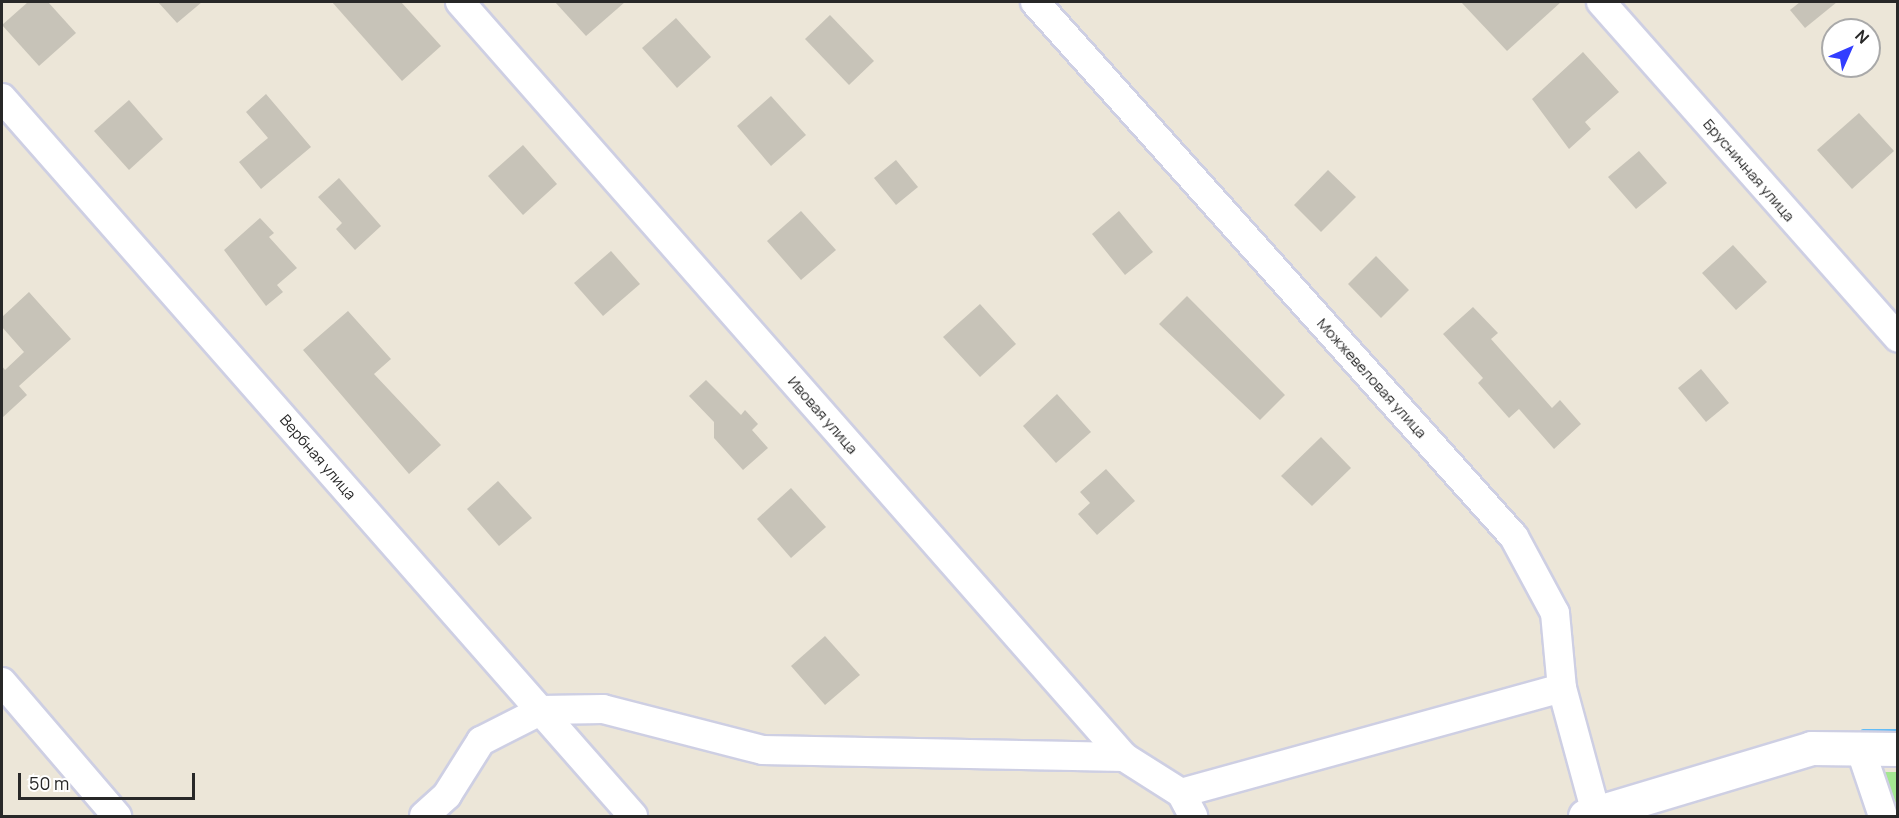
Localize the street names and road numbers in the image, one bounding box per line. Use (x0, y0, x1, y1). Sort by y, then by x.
street label: Брусничная улица (1700, 115, 1798, 225)
street label: Можжевеловая улица (1313, 314, 1431, 442)
street label: Ивовая улица (784, 372, 862, 458)
street label: Вербная улица (276, 411, 360, 503)

